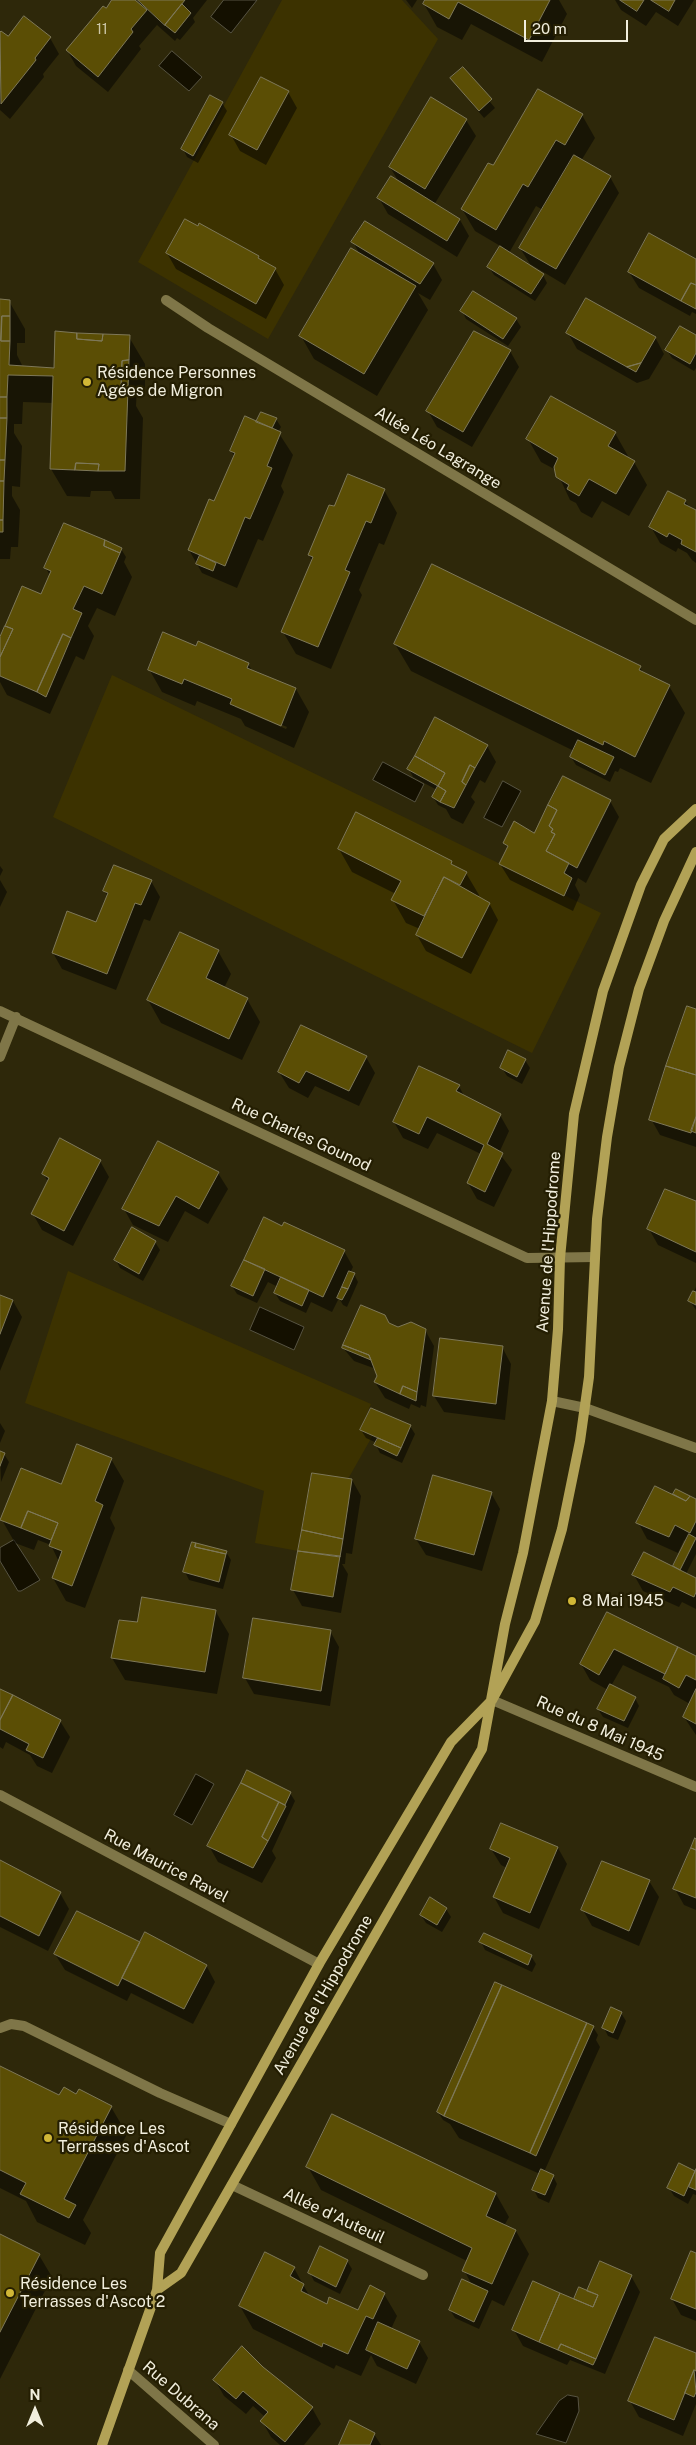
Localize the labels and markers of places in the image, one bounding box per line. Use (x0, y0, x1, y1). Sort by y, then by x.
place label: Résidence Personnes Agées de Migron (97, 363, 256, 401)
marker: Résidence Personnes Agées de Migron (81, 376, 93, 388)
place label: 8 Mai 1945 (582, 1591, 664, 1611)
marker: 8 Mai 1945 (566, 1595, 578, 1607)
place label: Résidence Les Terrasses d'Ascot (58, 2119, 190, 2157)
marker: Résidence Les Terrasses d'Ascot (42, 2132, 54, 2144)
place label: Résidence Les Terrasses d'Ascot 2 (20, 2274, 165, 2312)
marker: Résidence Les Terrasses d'Ascot 2 (4, 2287, 16, 2299)

